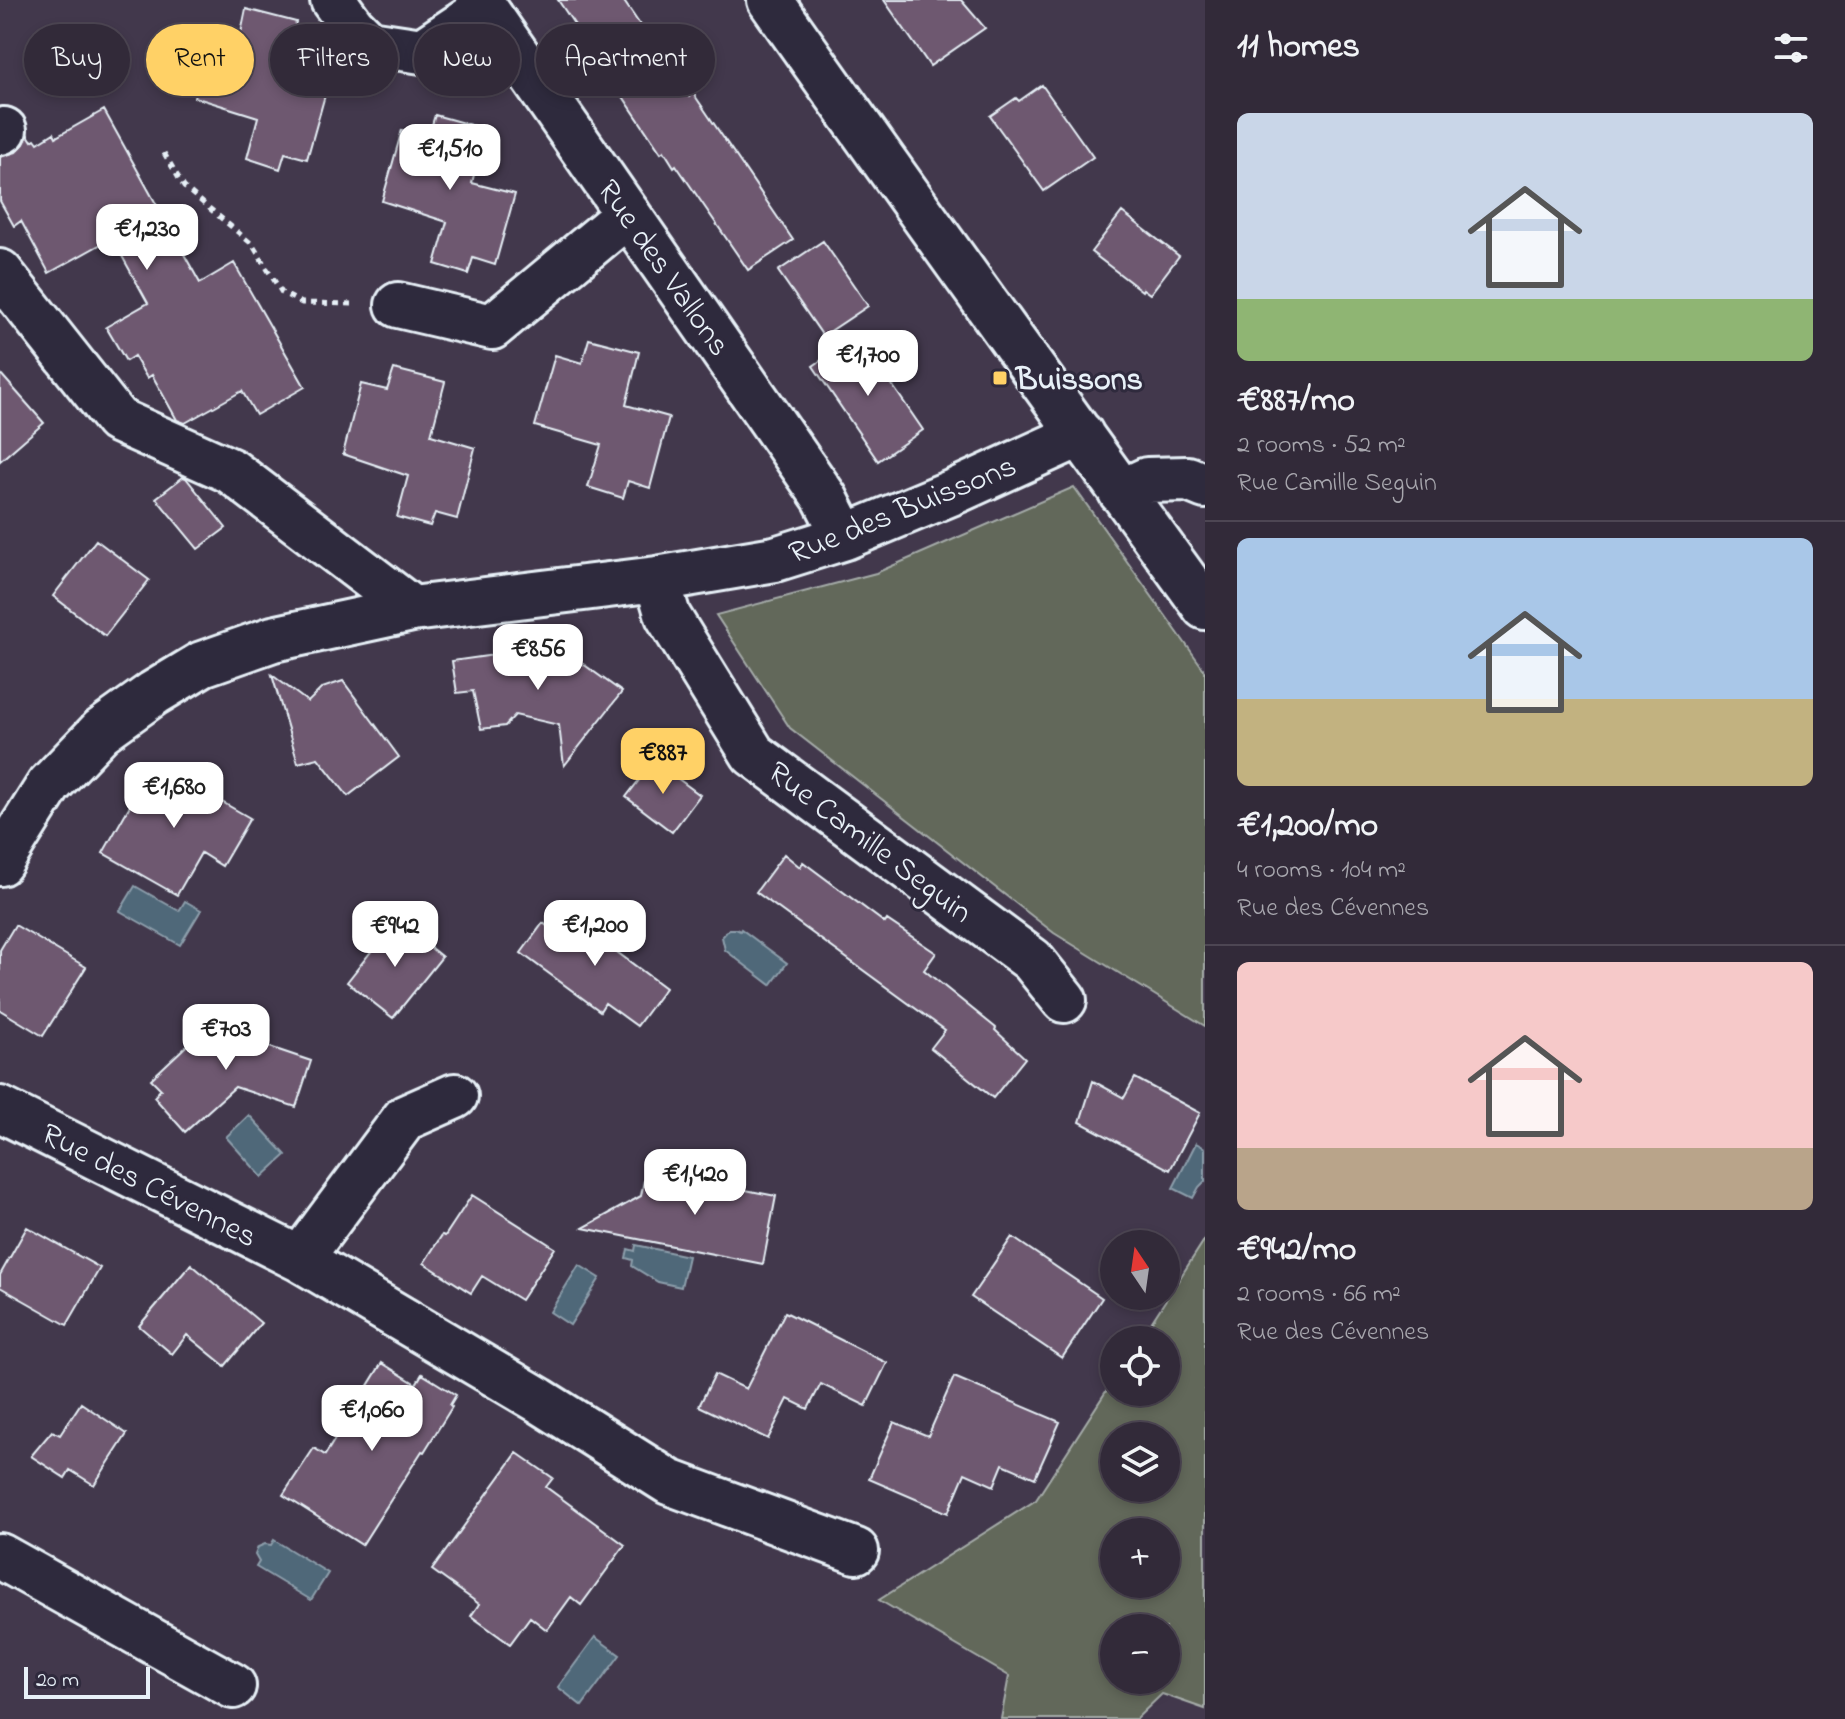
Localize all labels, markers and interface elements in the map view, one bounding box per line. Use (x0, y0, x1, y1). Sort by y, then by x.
text: 11 homes (1237, 23, 1360, 73)
chip: Buy (24, 24, 130, 96)
chip: Rent (146, 24, 254, 96)
chip: Filters (270, 24, 398, 96)
chip: New (414, 24, 520, 96)
chip: Apartment (536, 24, 715, 96)
icon: filters (1769, 26, 1813, 70)
pin: €1,510 (385, 124, 515, 192)
text: €1,510 (417, 131, 483, 169)
icon: home (1453, 165, 1597, 309)
street label: Rue des Vallons (584, 171, 741, 367)
pin: €1,230 (82, 204, 212, 272)
text: €1,230 (114, 211, 180, 249)
pin: €1,700 (803, 330, 933, 398)
text: €1,700 (836, 337, 900, 375)
place label: Buissons (1014, 358, 1143, 405)
marker: Buissons (991, 369, 1009, 387)
text: €887/mo (1237, 377, 1355, 427)
text: 2 rooms · 52 m² (1237, 427, 1406, 465)
street label: Rue des Buissons (782, 444, 1024, 578)
text: Rue Camille Seguin (1237, 465, 1437, 503)
icon: home (1453, 590, 1597, 734)
pin: €856 (491, 624, 585, 692)
text: €856 (511, 631, 565, 669)
pin: €887 (616, 728, 710, 796)
text: €887 (639, 735, 687, 773)
street label: Rue Camille Seguin (757, 751, 981, 937)
pin: €1,680 (109, 762, 239, 830)
text: €1,680 (142, 769, 206, 807)
text: €1,200/mo (1237, 802, 1378, 852)
text: 4 rooms · 104 m² (1237, 852, 1406, 890)
text: Rue des Cévennes (1237, 890, 1429, 928)
pin: €1,200 (530, 900, 660, 968)
pin: €942 (348, 901, 442, 969)
text: €1,200 (562, 907, 628, 945)
text: €942 (370, 908, 420, 946)
pin: €703 (179, 1004, 273, 1072)
text: €703 (201, 1011, 251, 1049)
icon: home (1453, 1014, 1597, 1158)
street label: Rue des Cévennes (32, 1112, 264, 1262)
pin: €1,420 (630, 1149, 760, 1217)
text: €1,420 (662, 1156, 728, 1194)
text: €942/mo (1237, 1226, 1356, 1276)
north arrow (1100, 1230, 1180, 1310)
map controls (1100, 1230, 1180, 1694)
text: 2 rooms · 66 m² (1237, 1276, 1401, 1314)
text: Rue des Cévennes (1237, 1314, 1429, 1352)
button: locate (1100, 1326, 1180, 1406)
pin: €1,060 (307, 1385, 437, 1453)
text: €1,060 (340, 1392, 404, 1430)
button: layers (1100, 1422, 1180, 1502)
button: + (1100, 1518, 1180, 1598)
button: − (1100, 1614, 1180, 1694)
scale bar (24, 1663, 150, 1699)
text: 20 m (36, 1665, 79, 1697)

